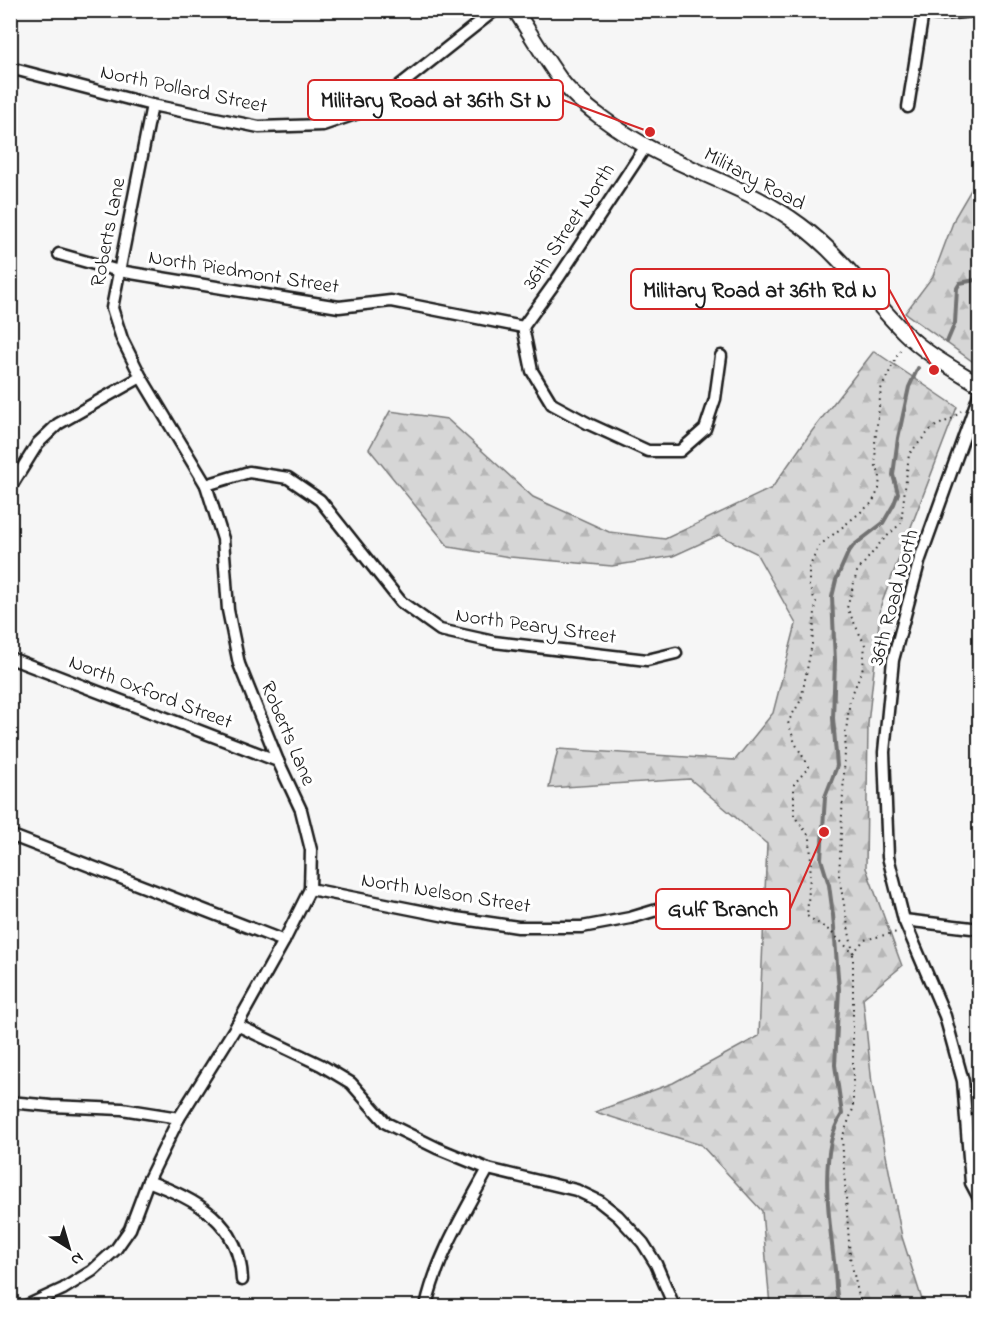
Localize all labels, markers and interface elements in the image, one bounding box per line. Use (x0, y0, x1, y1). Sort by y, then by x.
street label: North Pollard Street (97, 58, 270, 122)
callout: Military Road at 36th St N (308, 80, 563, 120)
text: Military Road at 36th St N (321, 86, 551, 119)
street label: Military Road (697, 140, 810, 221)
street label: 36th Street North (516, 158, 623, 296)
street label: Roberts Lane (84, 175, 134, 290)
street label: North Piedmont Street (146, 243, 341, 303)
callout: Military Road at 36th Rd N (631, 269, 889, 309)
text: Military Road at 36th Rd N (643, 276, 877, 309)
street label: 36th Road North (862, 526, 928, 669)
street label: North Peary Street (453, 601, 618, 655)
street label: North Oxford Street (64, 648, 236, 738)
street label: Roberts Lane (252, 677, 323, 791)
street label: North Nelson Street (359, 866, 533, 922)
callout: Gulf Branch (656, 889, 790, 929)
text: Gulf Branch (668, 895, 778, 927)
north arrow (39, 1218, 99, 1278)
text: N (65, 1246, 88, 1271)

